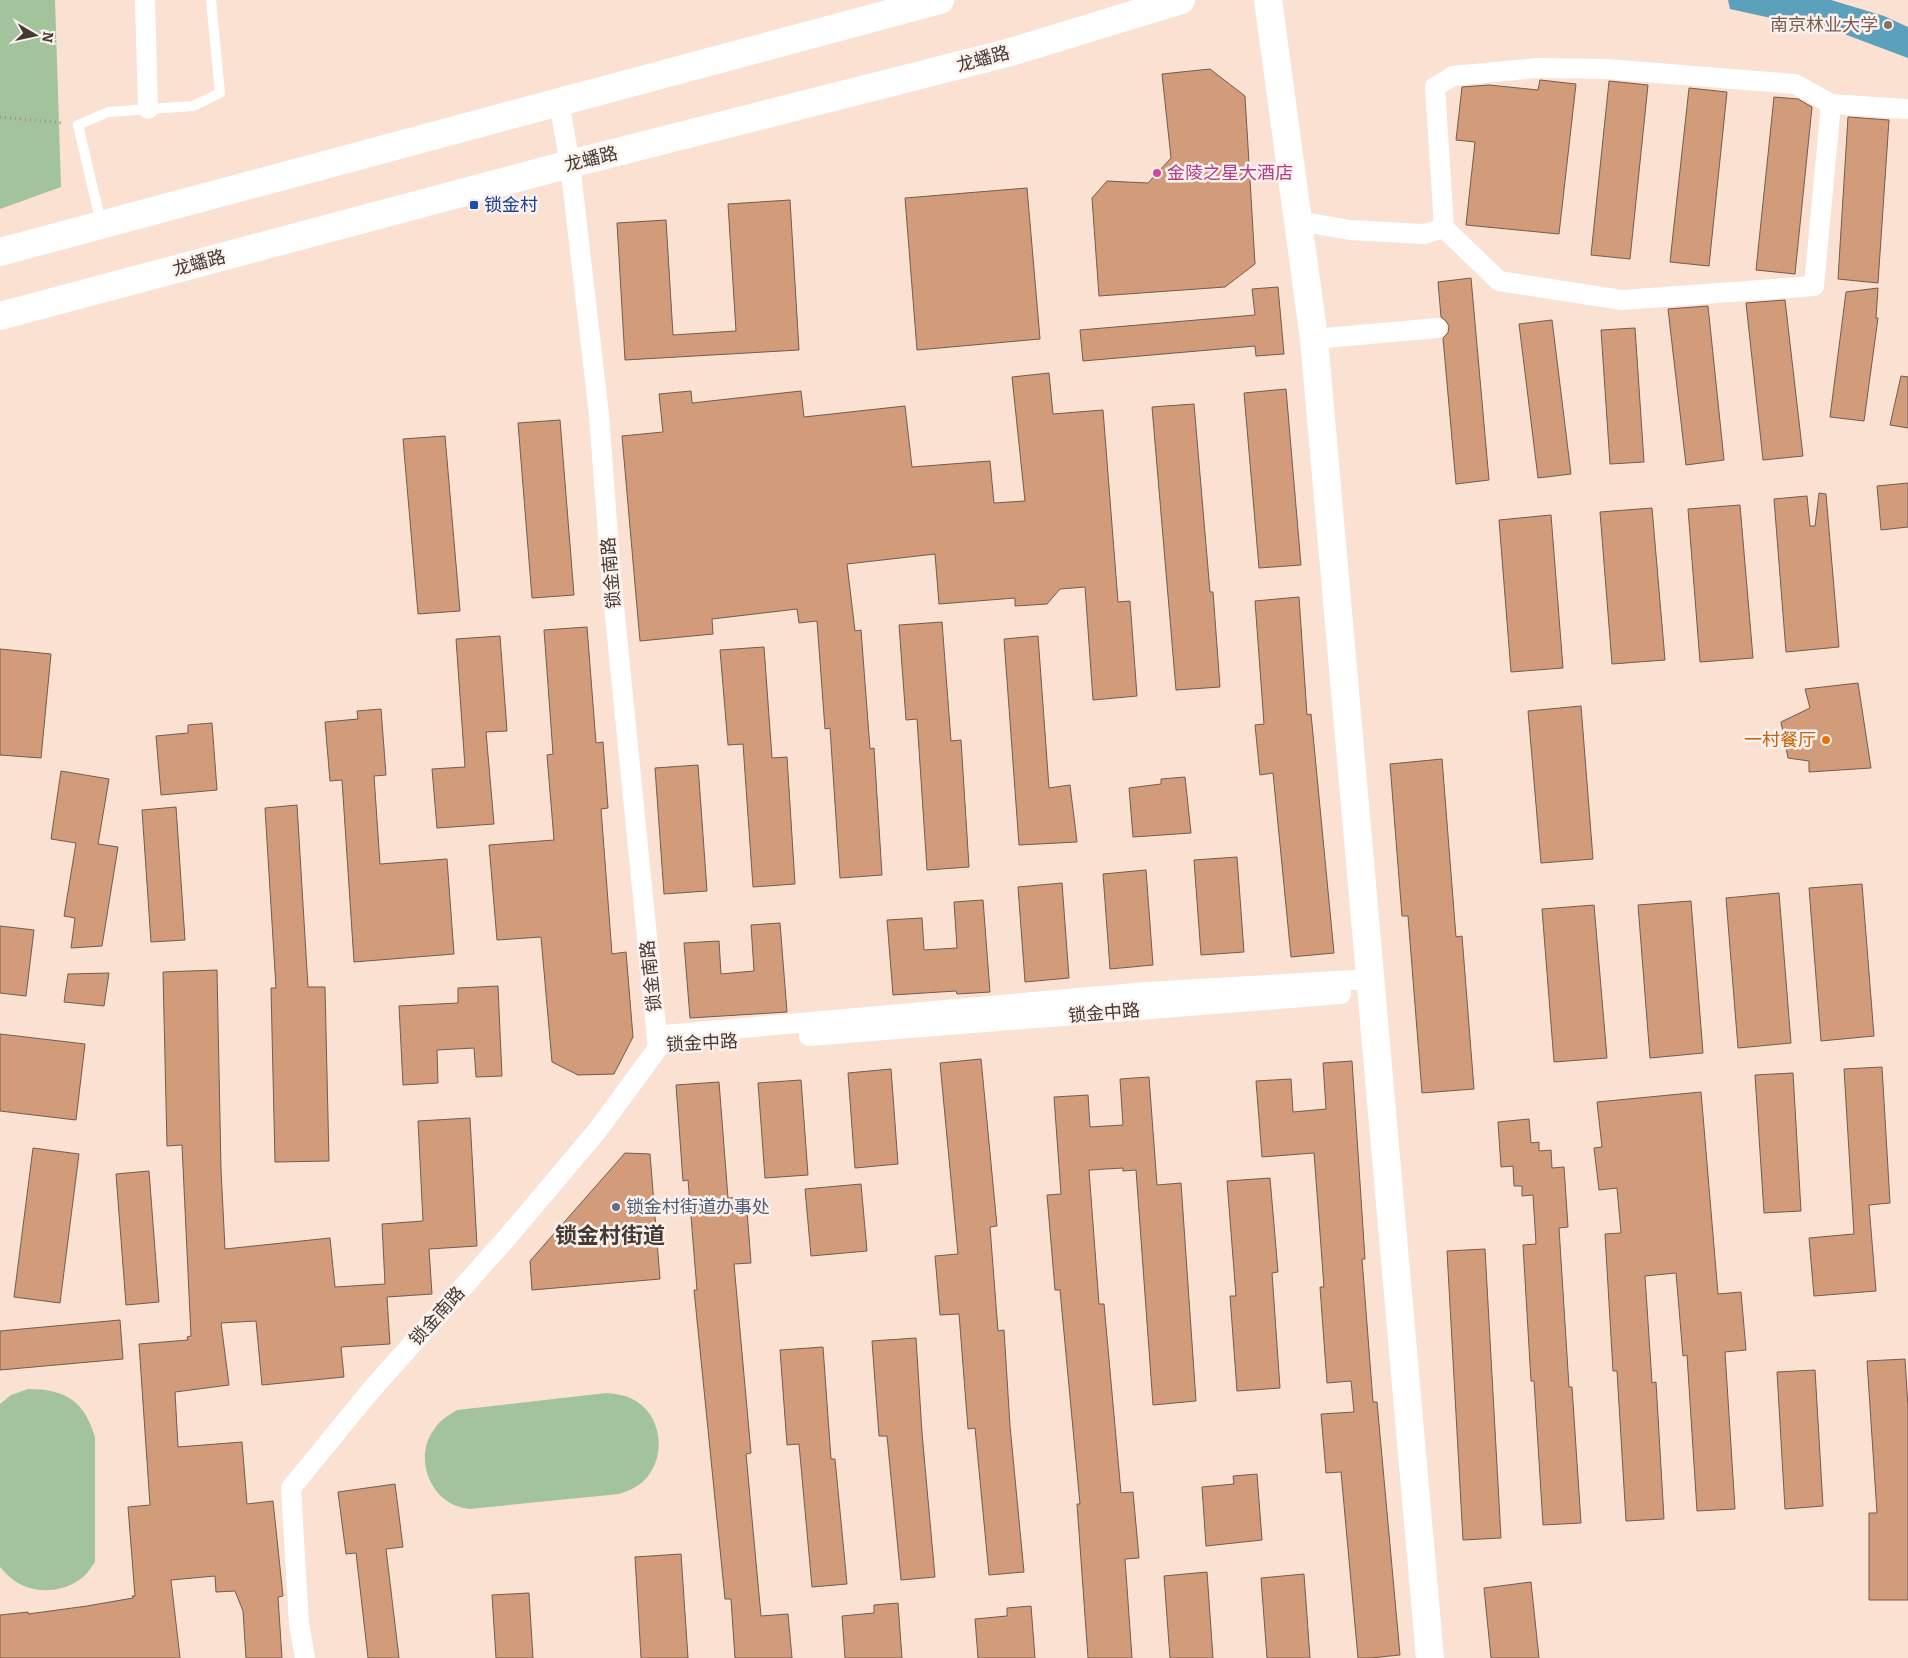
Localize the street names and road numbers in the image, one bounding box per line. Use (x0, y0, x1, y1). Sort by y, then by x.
street label: 龙蟠路 (954, 41, 1012, 77)
street label: 龙蟠路 (562, 142, 620, 176)
street label: 龙蟠路 (170, 245, 228, 281)
street label: 锁金南路 (597, 536, 625, 610)
street label: 锁金南路 (636, 939, 666, 1013)
street label: 锁金中路 (1067, 999, 1141, 1027)
street label: 锁金中路 (665, 1030, 739, 1056)
street label: 锁金南路 (405, 1282, 469, 1350)

